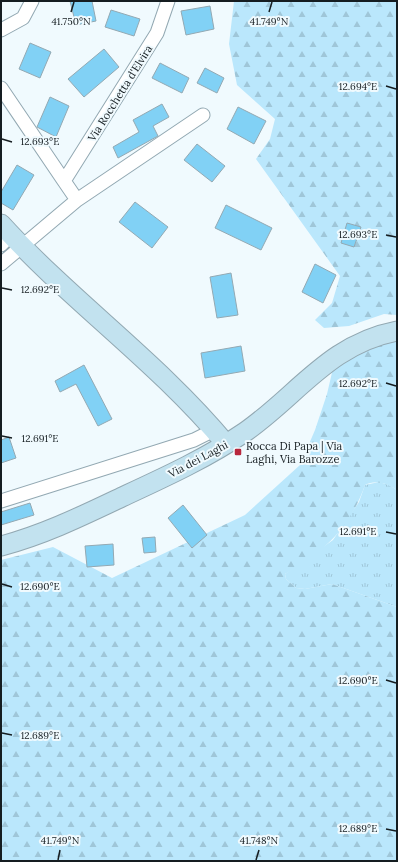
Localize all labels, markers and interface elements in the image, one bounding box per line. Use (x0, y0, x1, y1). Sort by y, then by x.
text: 41.750°N (51, 15, 91, 28)
text: 41.749°N (250, 15, 289, 28)
street label: Via Rocchetta d'Elvira (84, 42, 155, 145)
text: 12.694°E (339, 80, 377, 93)
text: 12.693°E (21, 135, 59, 148)
text: 12.693°E (339, 228, 377, 241)
text: 12.692°E (21, 283, 59, 296)
text: 12.692°E (339, 377, 377, 390)
text: 12.691°E (22, 432, 58, 445)
street label: Via dei Laghi (165, 437, 230, 481)
place label: Rocca Di Papa | Via Laghi, Via Barozze (246, 439, 343, 466)
marker: Rocca Di Papa | Via Laghi, Via Barozze (233, 447, 243, 457)
text: 12.691°E (340, 525, 376, 538)
text: 12.690°E (20, 580, 60, 593)
text: 12.690°E (338, 674, 378, 687)
text: 12.689°E (21, 729, 59, 742)
text: 12.689°E (339, 822, 377, 835)
text: 41.749°N (41, 834, 80, 847)
text: 41.748°N (240, 834, 279, 847)

